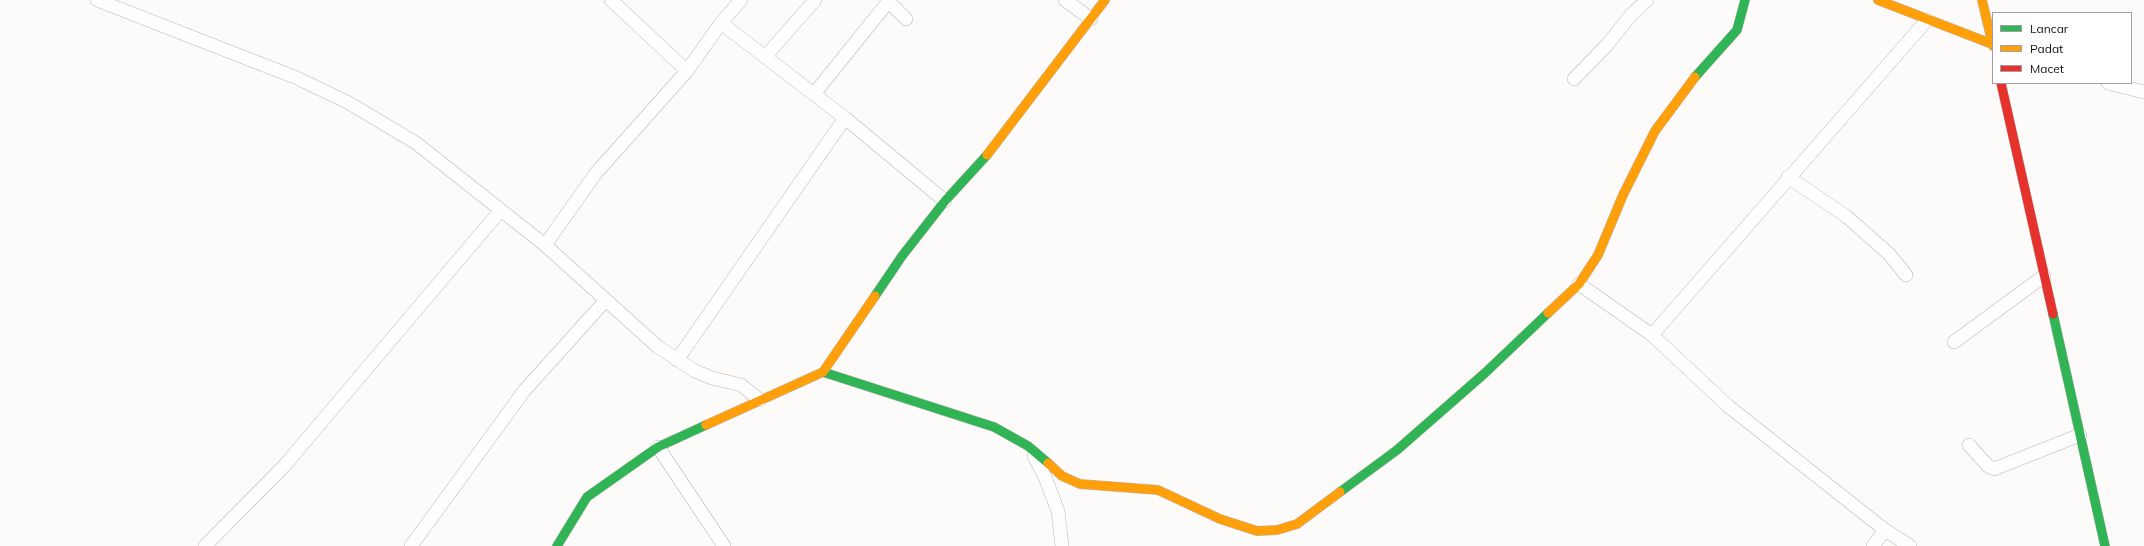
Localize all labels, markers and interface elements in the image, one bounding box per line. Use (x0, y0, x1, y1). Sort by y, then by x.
legend (1992, 12, 2132, 84)
text: Lancar (2030, 21, 2068, 36)
text: Padat (2030, 41, 2063, 56)
text: Macet (2030, 61, 2064, 76)

